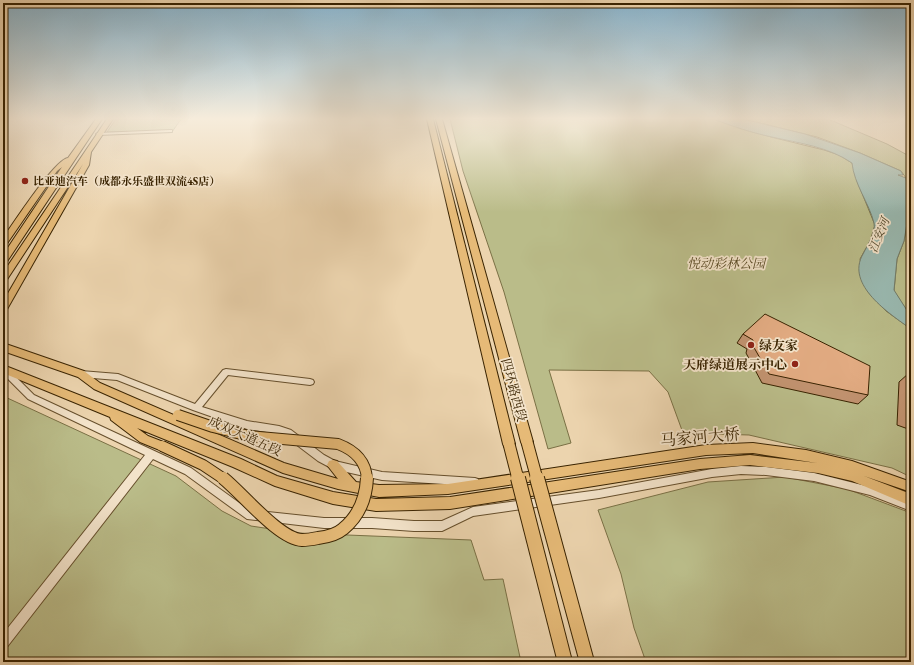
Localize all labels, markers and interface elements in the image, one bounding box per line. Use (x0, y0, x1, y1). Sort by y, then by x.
place label: 比亚迪汽车（成都永乐盛世双流4S店） (33, 174, 220, 188)
marker: 比亚迪汽车（成都永乐盛世双流4S店） (20, 176, 30, 186)
water label: 江安河 (865, 213, 894, 255)
park label: 悦动彩林公园 (687, 255, 767, 272)
place label: 绿友家 (759, 337, 798, 354)
marker: 绿友家 (746, 340, 756, 350)
street label: 四环路西段 (497, 356, 531, 424)
place label: 天府绿道展示中心 (683, 356, 787, 373)
marker: 天府绿道展示中心 (790, 359, 800, 369)
street label: 成双大道五段 (206, 412, 284, 460)
street label: 马家河大桥 (659, 423, 741, 451)

